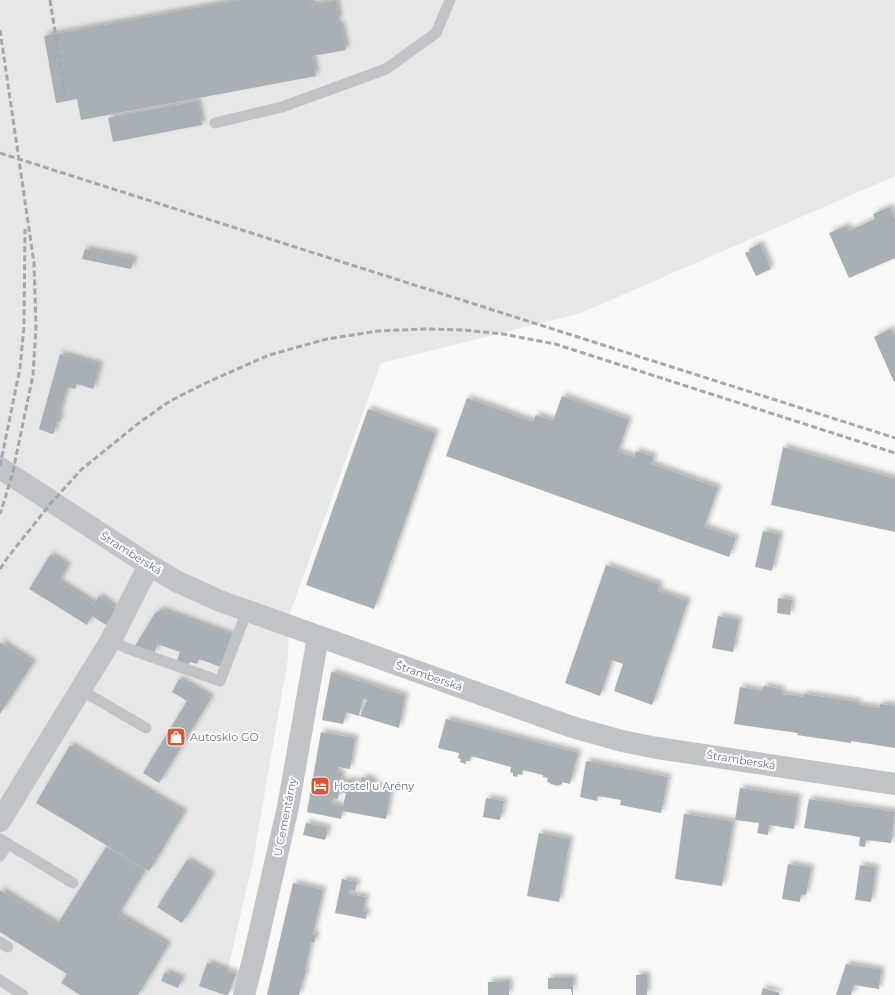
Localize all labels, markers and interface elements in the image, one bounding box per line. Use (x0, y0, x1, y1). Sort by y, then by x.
street label: Štramberská (98, 528, 164, 578)
street label: Štramberská (394, 658, 464, 694)
shop icon: Autosklo GO (165, 726, 187, 748)
place label: Autosklo GO (190, 730, 259, 744)
street label: Štramberská (705, 748, 777, 772)
hotel icon: Hostel u Arény (309, 775, 331, 797)
street label: U Cementárny (271, 776, 299, 858)
place label: Hostel u Arény (334, 779, 414, 793)

